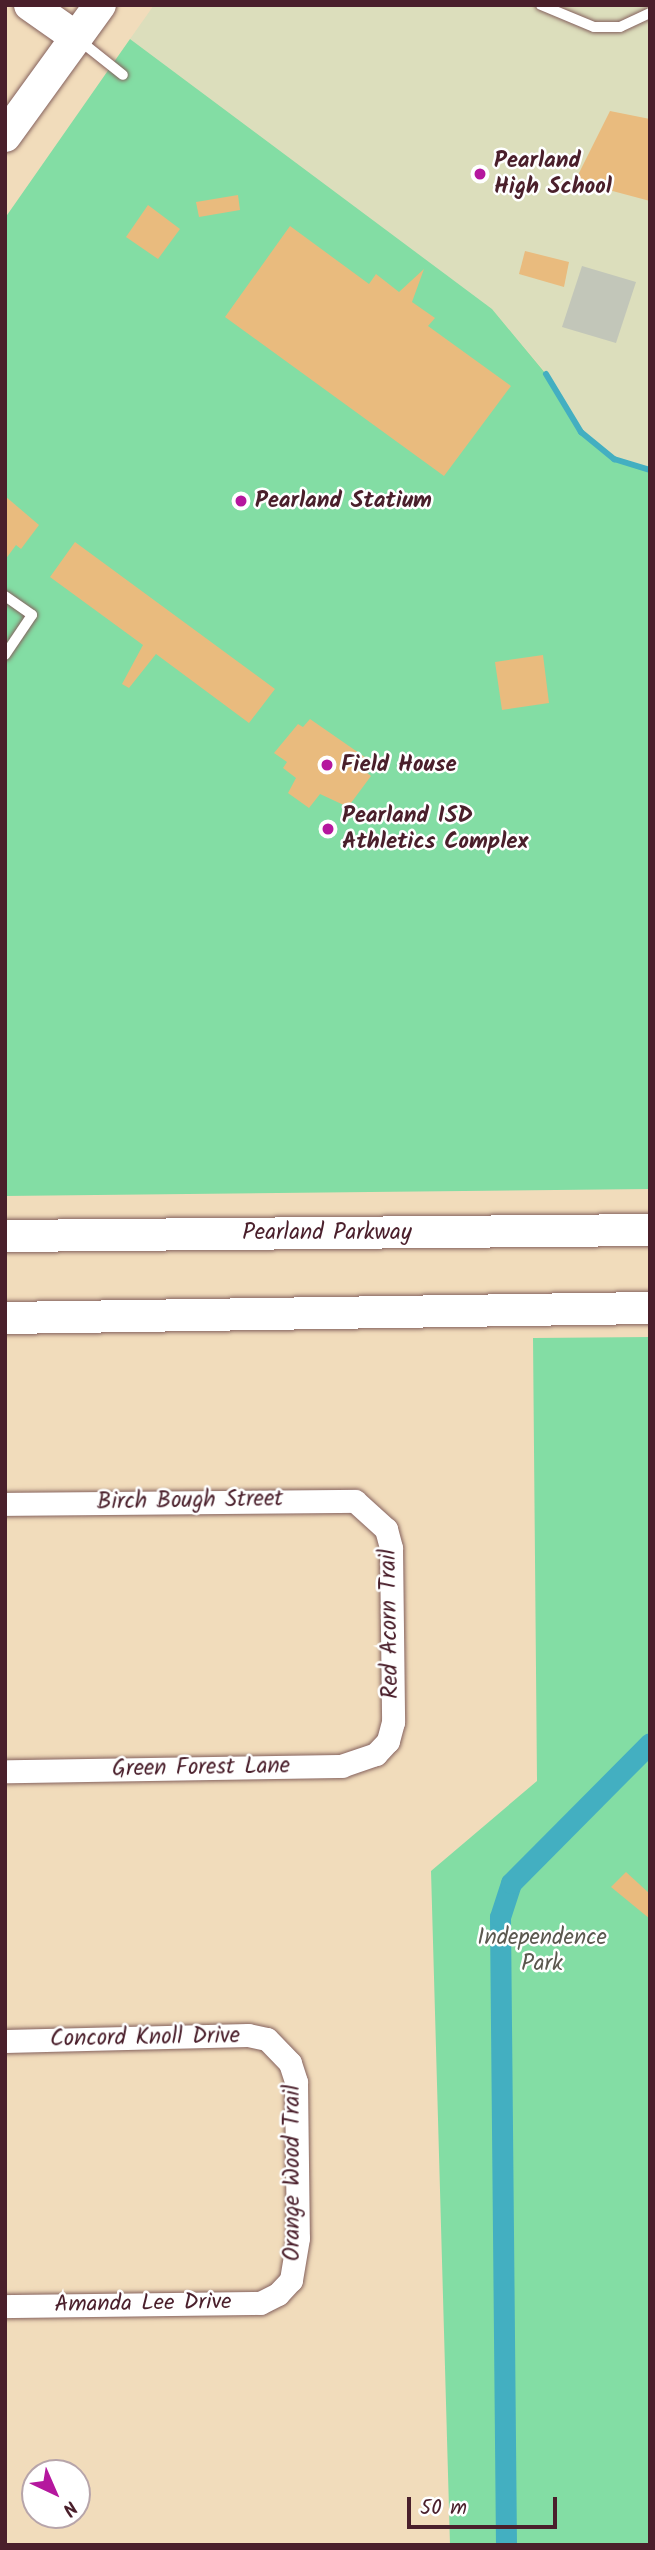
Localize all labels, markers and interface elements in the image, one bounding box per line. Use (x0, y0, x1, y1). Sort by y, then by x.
place label: Pearland High School (494, 147, 612, 201)
marker: Pearland High School (472, 166, 488, 182)
place label: Pearland Statium (255, 487, 432, 515)
marker: Pearland Statium (233, 493, 249, 509)
place label: Field House (341, 751, 457, 779)
marker: Field House (319, 757, 335, 773)
place label: Pearland ISD Athletics Complex (342, 802, 528, 856)
marker: Pearland ISD Athletics Complex (320, 821, 336, 837)
street label: Pearland Parkway (242, 1219, 412, 1247)
street label: Birch Bough Street (97, 1486, 283, 1516)
street label: Red Acorn Trail (375, 1549, 405, 1699)
street label: Green Forest Lane (112, 1753, 290, 1783)
park label: Independence Park (477, 1924, 607, 1978)
street label: Concord Knoll Drive (50, 2023, 240, 2053)
street label: Orange Wood Trail (279, 2085, 307, 2261)
street label: Amanda Lee Drive (54, 2289, 232, 2319)
north arrow (21, 2459, 91, 2529)
scale bar (410, 2484, 560, 2528)
text: 50 m (420, 2492, 467, 2525)
text: N (54, 2493, 84, 2523)

